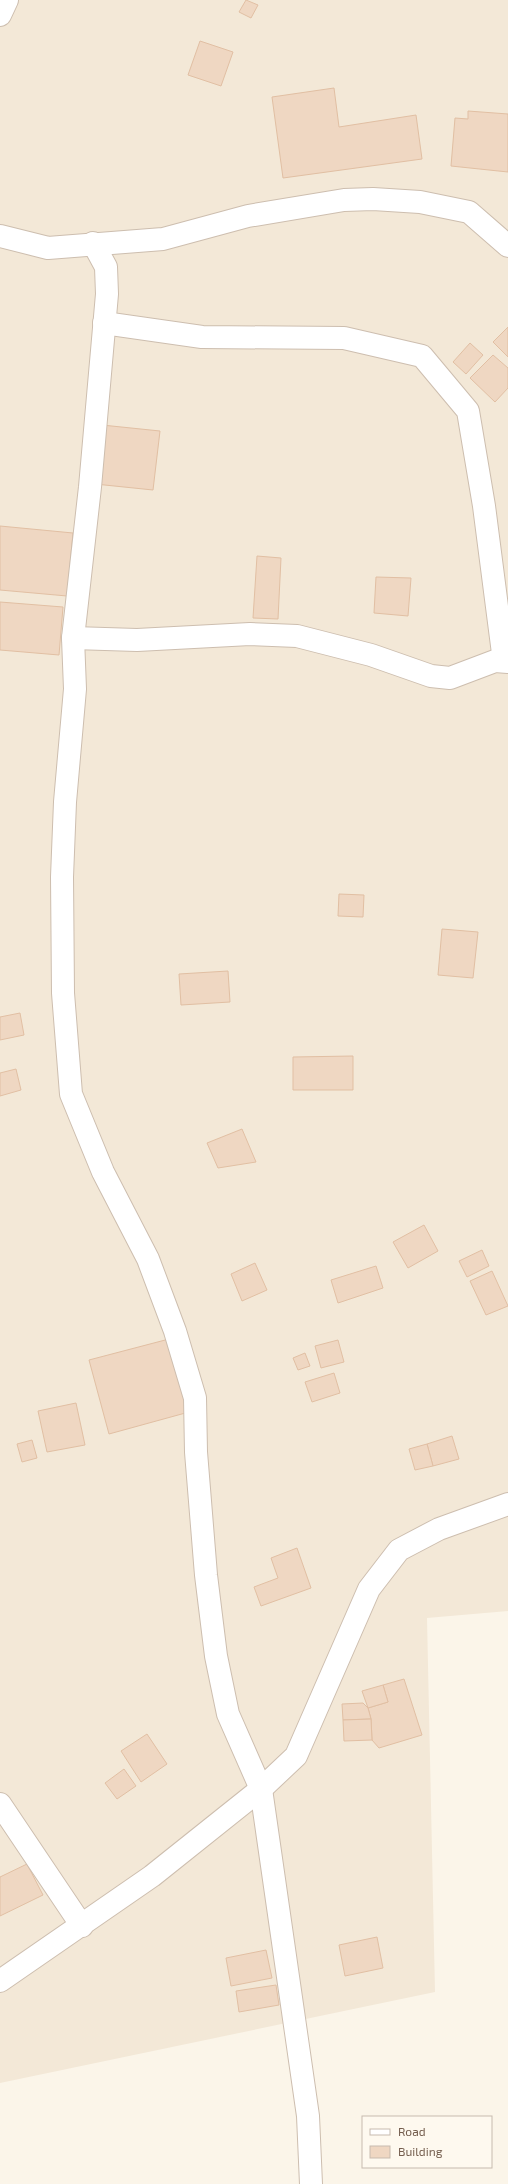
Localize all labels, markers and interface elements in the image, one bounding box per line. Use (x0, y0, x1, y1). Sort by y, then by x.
legend (362, 2116, 492, 2168)
text: Road (398, 2124, 426, 2138)
text: Building (398, 2144, 443, 2158)

